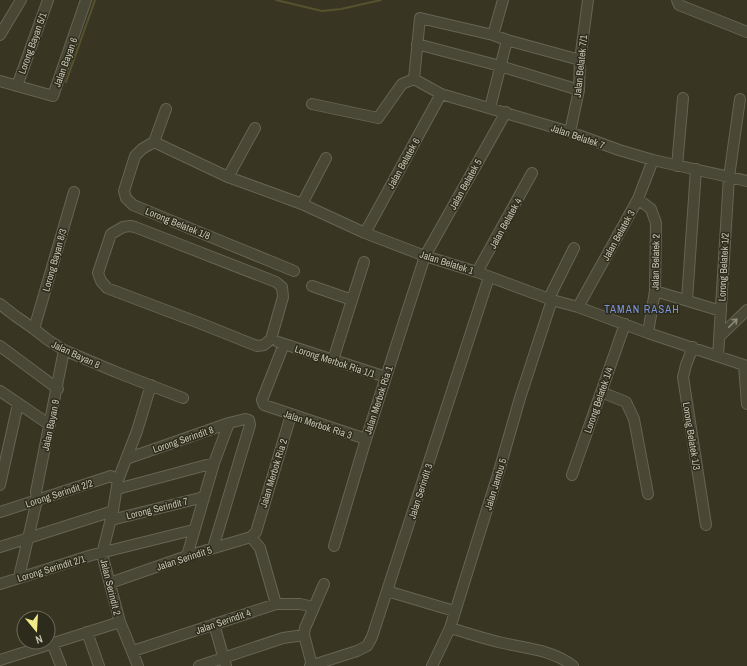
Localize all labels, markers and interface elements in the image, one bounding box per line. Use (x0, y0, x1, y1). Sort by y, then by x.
street label: Lorong Bayan 5/1 (15, 10, 50, 76)
street label: Jalan Belatek 7/1 (571, 34, 590, 98)
street label: Jalan Bayan 6 (50, 35, 81, 89)
street label: Jalan Belatek 7 (549, 121, 607, 152)
street label: Jalan Belatek 6 (384, 135, 423, 191)
street label: Jalan Belatek 5 (446, 156, 485, 212)
street label: Jalan Belatek 4 (486, 195, 525, 251)
street label: Lorong Belatek 1/8 (143, 205, 213, 243)
street label: Jalan Belatek 3 (599, 207, 638, 263)
street label: Lorong Bayan 8/3 (39, 227, 70, 293)
street label: Lorong Belatek 1/2 (715, 232, 732, 302)
street label: Jalan Belatek 2 (649, 233, 662, 290)
street label: Jalan Belatek 1 (418, 248, 476, 277)
district label: TAMAN RASAH (604, 302, 680, 316)
one-way arrow (728, 319, 738, 328)
street label: Jalan Bayan 8 (49, 338, 102, 372)
street label: Lorong Merbok Ria 1/1 (293, 342, 377, 381)
street label: Jalan Merbok Ria 1 (361, 364, 396, 436)
street label: Lorong Belatek 1/4 (581, 365, 616, 435)
street label: Jalan Bayan 9 (39, 398, 62, 452)
street label: Lorong Belatek 1/3 (680, 401, 703, 472)
street label: Jalan Merbok Ria 3 (282, 407, 354, 442)
street label: Lorong Serindit 8 (151, 423, 216, 456)
street label: Jalan Merbok Ria 2 (257, 437, 290, 509)
street label: Jalan Jambu 5 (481, 456, 510, 512)
street label: Jalan Serindit 3 (405, 461, 436, 520)
street label: Lorong Serindit 2/2 (24, 476, 95, 511)
street label: Lorong Serindit 7 (125, 494, 190, 522)
street label: Jalan Serindit 5 (155, 543, 214, 574)
street label: Lorong Serindit 2/1 (16, 552, 87, 585)
street label: Jalan Serindit 2 (97, 558, 124, 617)
street label: Jalan Serindit 4 (194, 606, 253, 637)
north arrow (16, 610, 56, 650)
text: N (34, 632, 44, 647)

